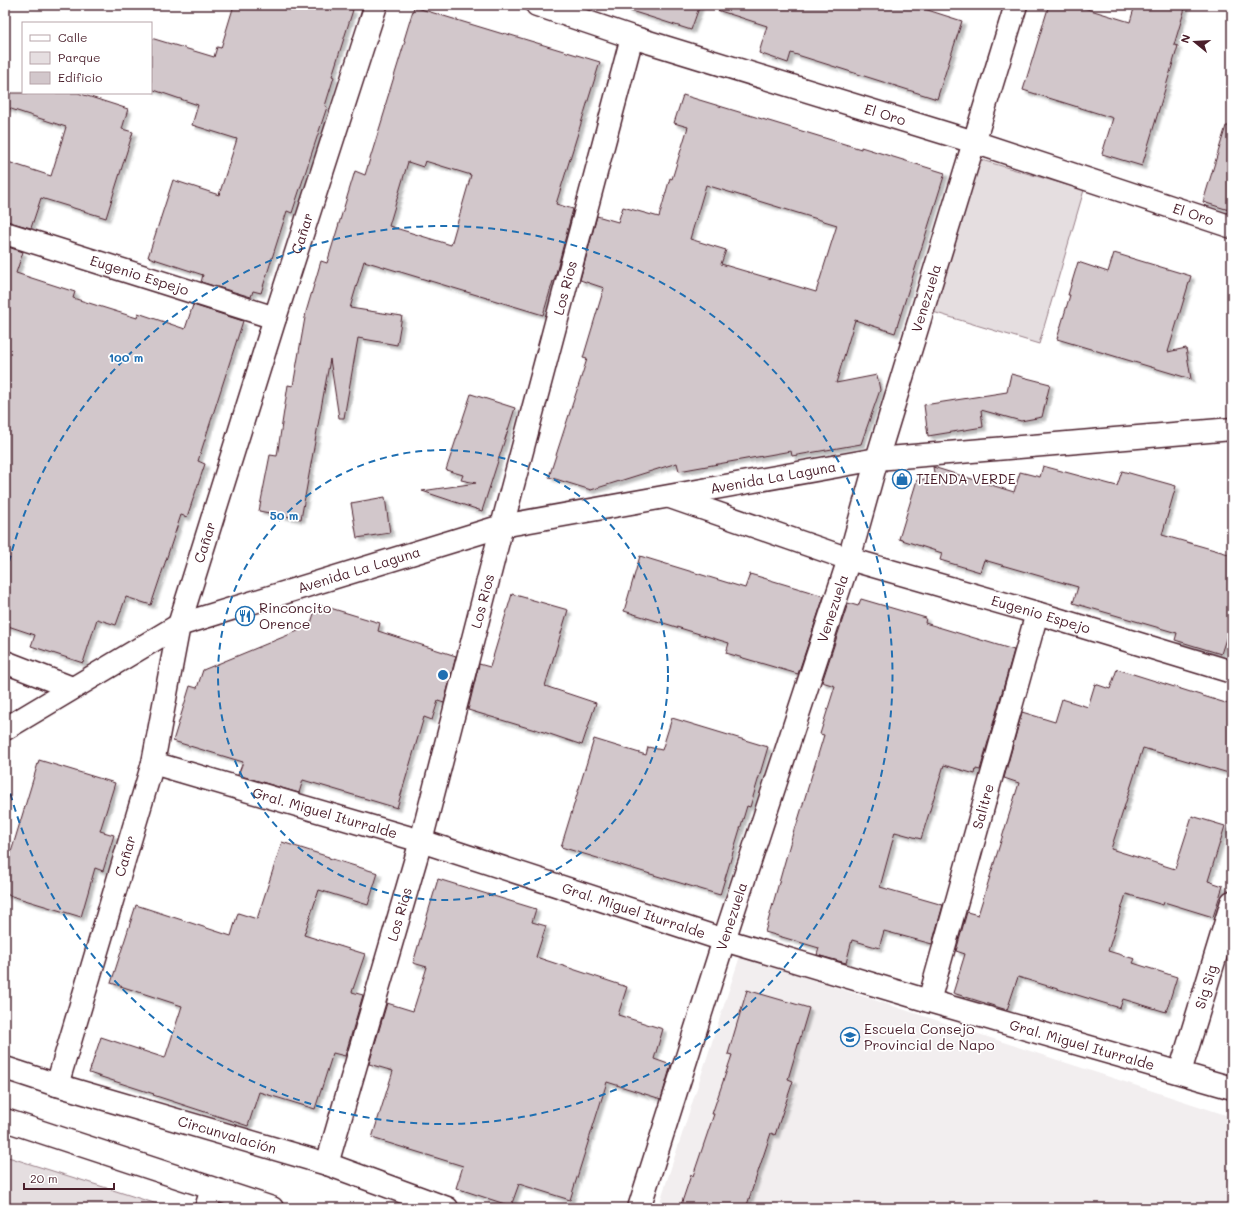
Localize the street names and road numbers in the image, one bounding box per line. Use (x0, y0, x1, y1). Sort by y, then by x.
street label: El Oro (862, 99, 908, 130)
street label: El Oro (1170, 198, 1217, 229)
street label: Cañar (286, 210, 317, 256)
street label: Eugenio Espejo (88, 250, 191, 299)
street label: Los Rios (549, 259, 581, 317)
street label: Venezuela (906, 262, 945, 335)
street label: Avenida La Laguna (709, 456, 838, 498)
street label: Cañar (189, 519, 220, 565)
street label: Avenida La Laguna (295, 542, 423, 597)
street label: Los Rios (466, 572, 498, 630)
street label: Venezuela (812, 572, 852, 645)
street label: Eugenio Espejo (989, 590, 1093, 638)
street label: Salitre (967, 781, 998, 831)
street label: Gral. Miguel Iturralde (250, 782, 400, 843)
street label: Cañar (110, 833, 140, 879)
street label: Gral. Miguel Iturralde (560, 878, 708, 942)
street label: Venezuela (711, 880, 751, 953)
street label: Los Rios (382, 885, 416, 943)
street label: Sig Sig (1190, 962, 1221, 1011)
street label: Gral. Miguel Iturralde (1007, 1015, 1157, 1074)
street label: Circunvalación (176, 1111, 279, 1158)

